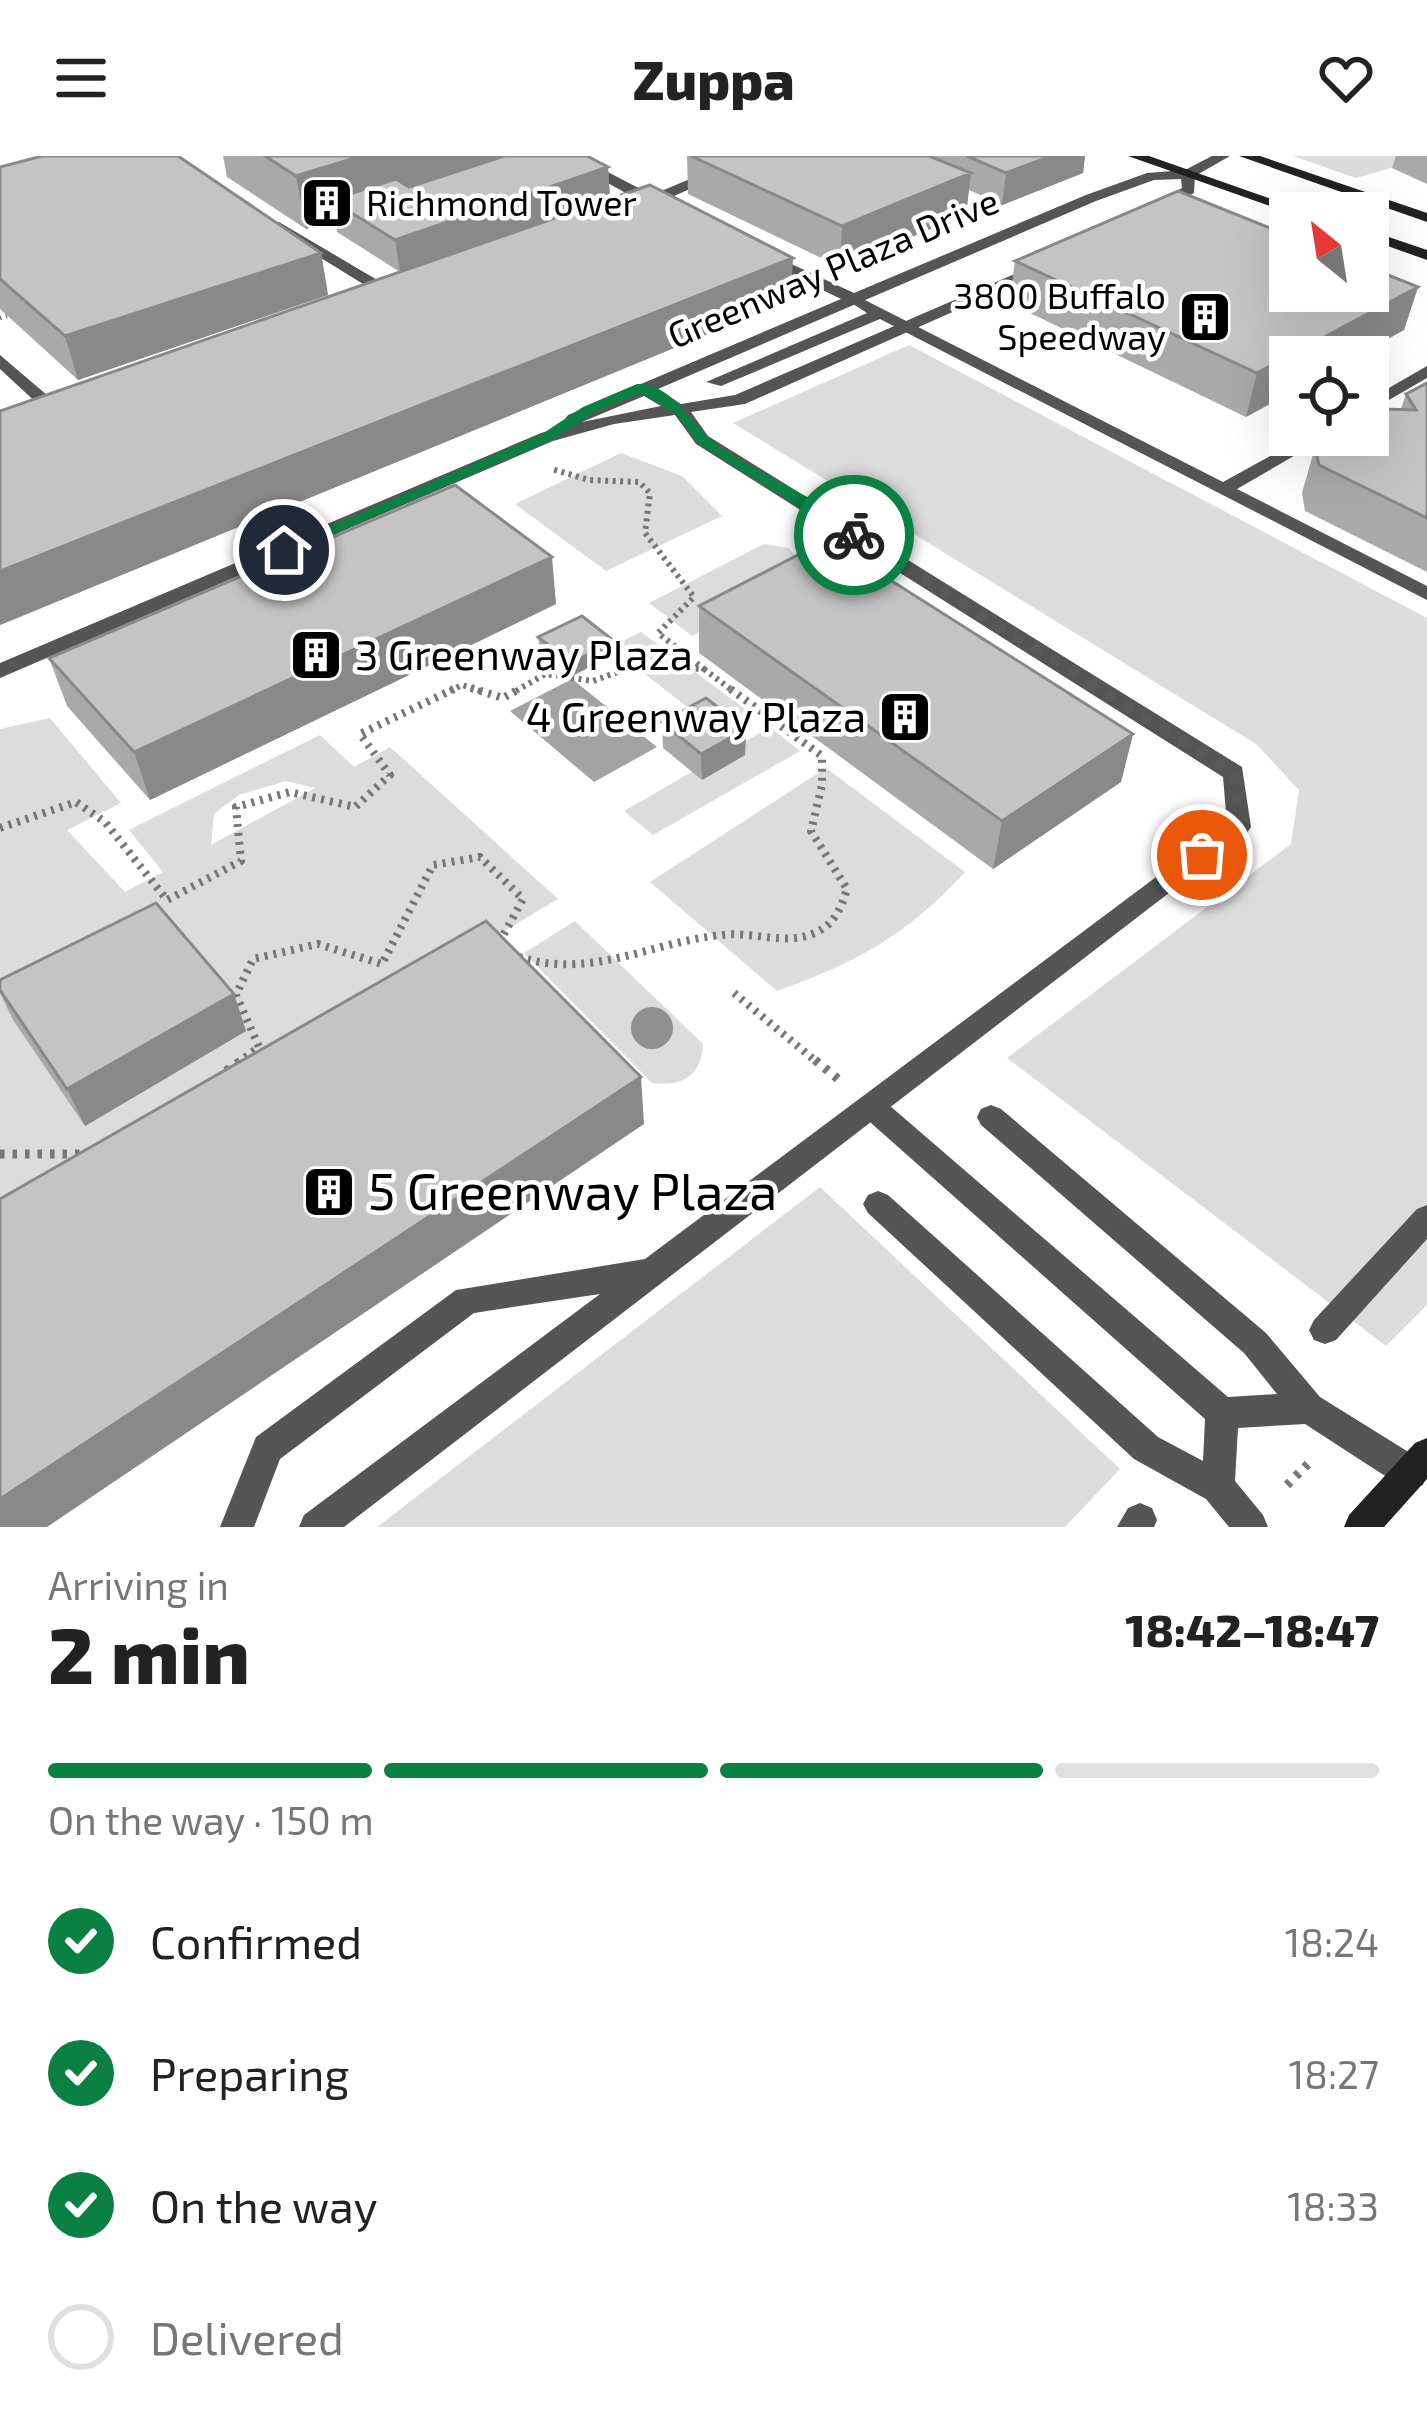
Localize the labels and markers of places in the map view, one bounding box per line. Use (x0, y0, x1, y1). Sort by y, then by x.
building icon: Richmond Tower (299, 175, 355, 231)
place label: Richmond Tower (366, 180, 637, 223)
place label: 3800 Buffalo Speedway (953, 273, 1166, 357)
building icon: 3800 Buffalo Speedway (1177, 289, 1233, 345)
pin (233, 499, 335, 601)
building icon: 3 Greenway Plaza (288, 627, 344, 683)
place label: 3 Greenway Plaza (355, 628, 693, 678)
building icon: 4 Greenway Plaza (877, 689, 933, 745)
place label: 4 Greenway Plaza (526, 690, 866, 740)
pin (1151, 804, 1253, 906)
place label: 5 Greenway Plaza (368, 1159, 777, 1220)
building icon: 5 Greenway Plaza (301, 1164, 357, 1220)

